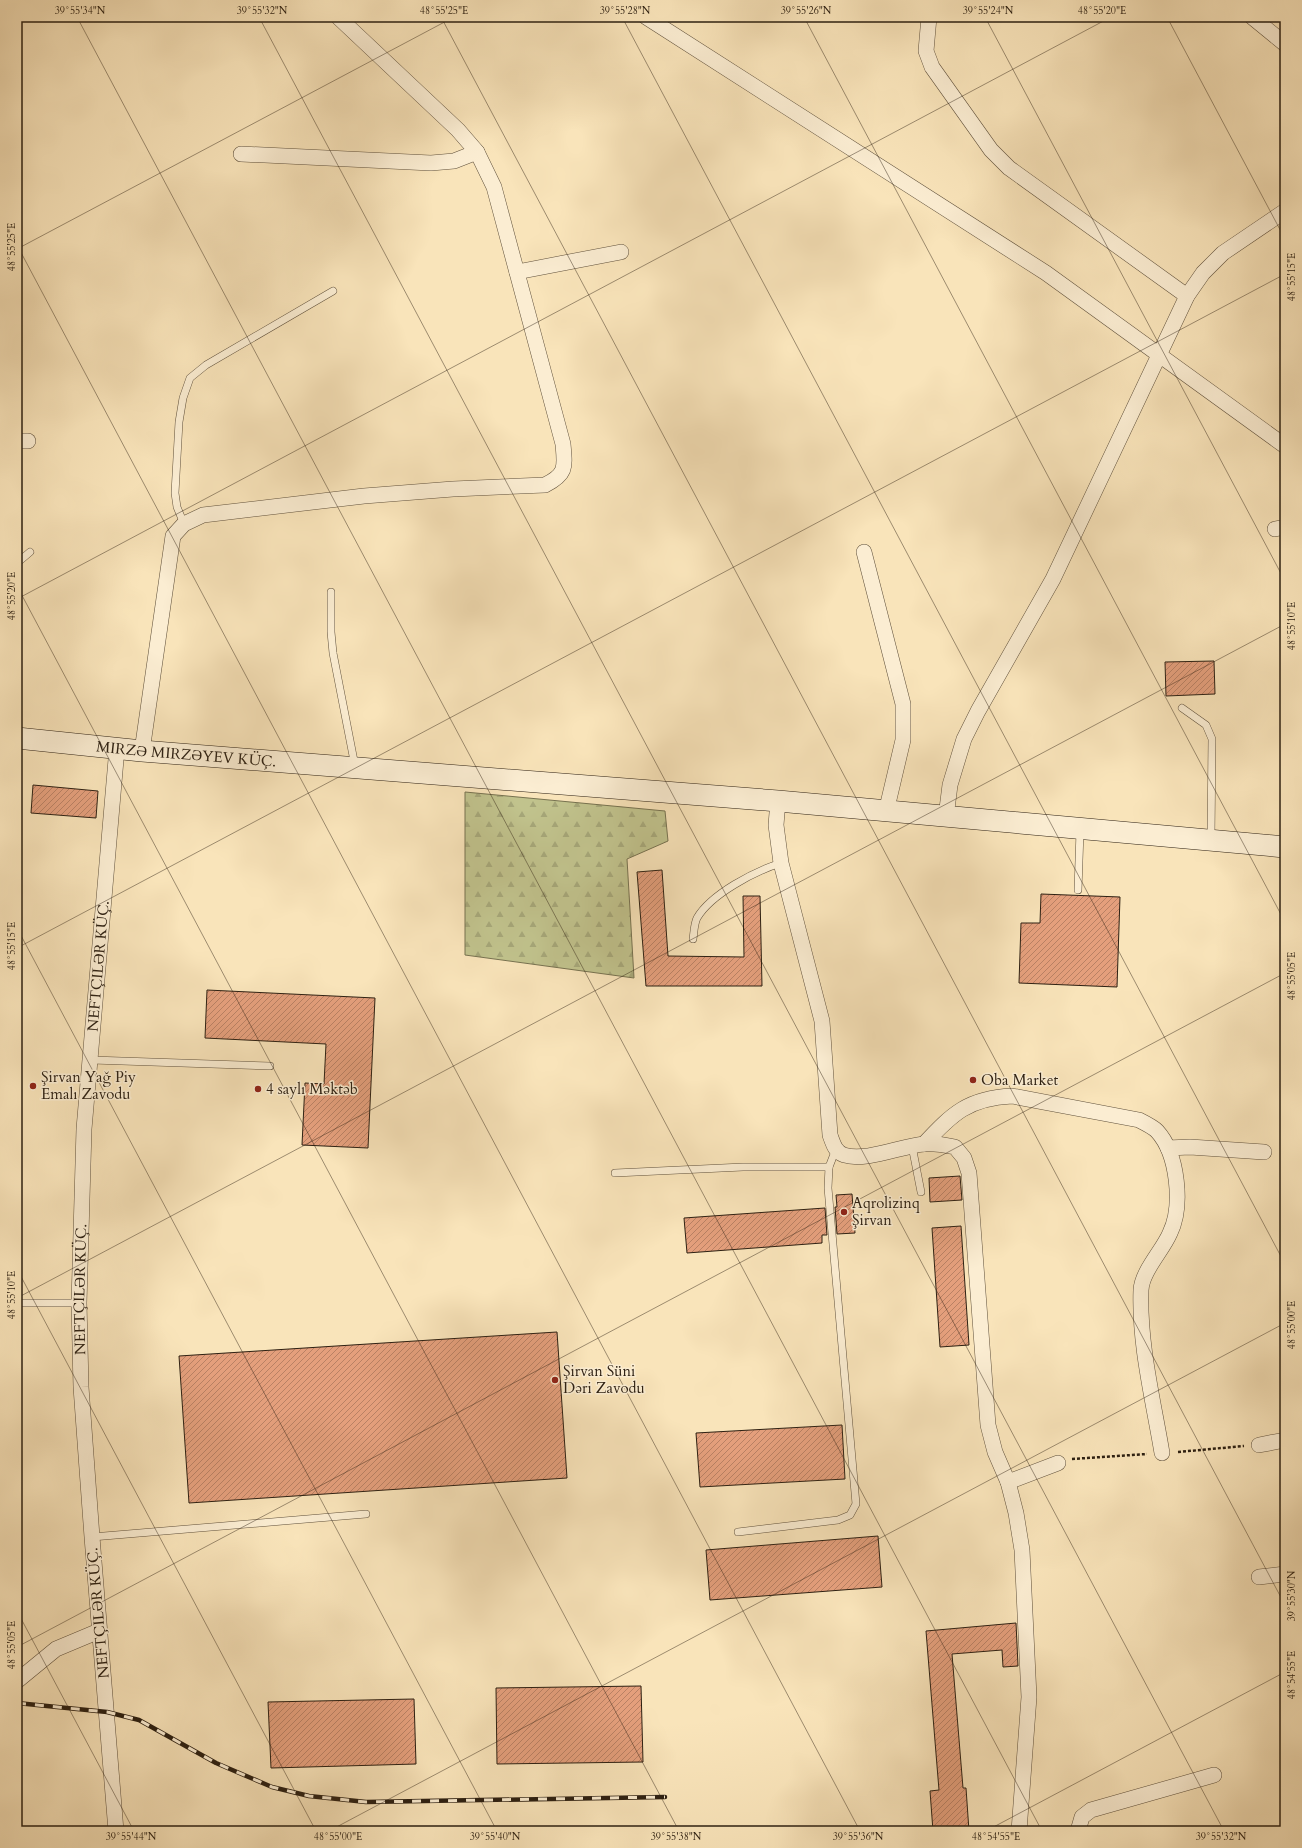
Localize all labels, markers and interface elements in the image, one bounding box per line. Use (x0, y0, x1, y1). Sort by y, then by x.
text: 39°55'34"N (55, 4, 106, 18)
text: 39°55'32"N (237, 4, 288, 18)
text: 48°55'25"E (420, 4, 468, 18)
text: 39°55'28"N (600, 4, 651, 18)
text: 39°55'26"N (781, 4, 832, 18)
text: 39°55'24"N (963, 4, 1014, 18)
text: 48°55'20"E (1078, 4, 1126, 18)
text: 48°55'25"E (5, 223, 19, 271)
text: 48°55'15"E (1285, 253, 1299, 301)
text: 48°55'20"E (5, 572, 19, 620)
text: 48°55'10"E (1285, 602, 1299, 650)
street label: MIRZƏ MIRZƏYEV KÜÇ. (95, 736, 277, 772)
street label: NEFTÇILƏR KÜÇ. (82, 900, 114, 1032)
text: 48°55'15"E (5, 922, 19, 970)
text: 48°55'05"E (1285, 952, 1299, 1000)
place label: Şirvan Yağ Piy Emalı Zavodu (41, 1067, 136, 1104)
place label: Oba Market (981, 1070, 1058, 1090)
marker: Oba Market (968, 1075, 978, 1085)
place label: 4 saylı Məktəb (266, 1079, 358, 1099)
marker: Şirvan Yağ Piy Emalı Zavodu (28, 1081, 38, 1091)
marker: 4 saylı Məktəb (253, 1084, 263, 1094)
place label: Aqrolizinq Şirvan (852, 1193, 920, 1230)
marker: Aqrolizinq Şirvan (839, 1207, 849, 1217)
street label: NEFTÇILƏR KÜÇ. (69, 1223, 91, 1355)
text: 48°55'10"E (5, 1271, 19, 1319)
text: 48°55'00"E (1285, 1301, 1299, 1349)
place label: Şirvan Süni Dəri Zavodu (563, 1361, 645, 1398)
marker: Şirvan Süni Dəri Zavodu (550, 1375, 560, 1385)
street label: NEFTÇILƏR KÜÇ. (82, 1547, 114, 1679)
text: 39°55'30"N (1285, 1570, 1299, 1621)
text: 48°55'05"E (5, 1621, 19, 1669)
text: 48°54'55"E (1285, 1651, 1299, 1699)
text: 39°55'44"N (106, 1830, 157, 1844)
text: 48°55'00"E (314, 1830, 362, 1844)
text: 39°55'40"N (470, 1830, 521, 1844)
text: 39°55'38"N (651, 1830, 702, 1844)
text: 39°55'36"N (833, 1830, 884, 1844)
text: 48°54'55"E (972, 1830, 1020, 1844)
text: 39°55'32"N (1196, 1830, 1247, 1844)

